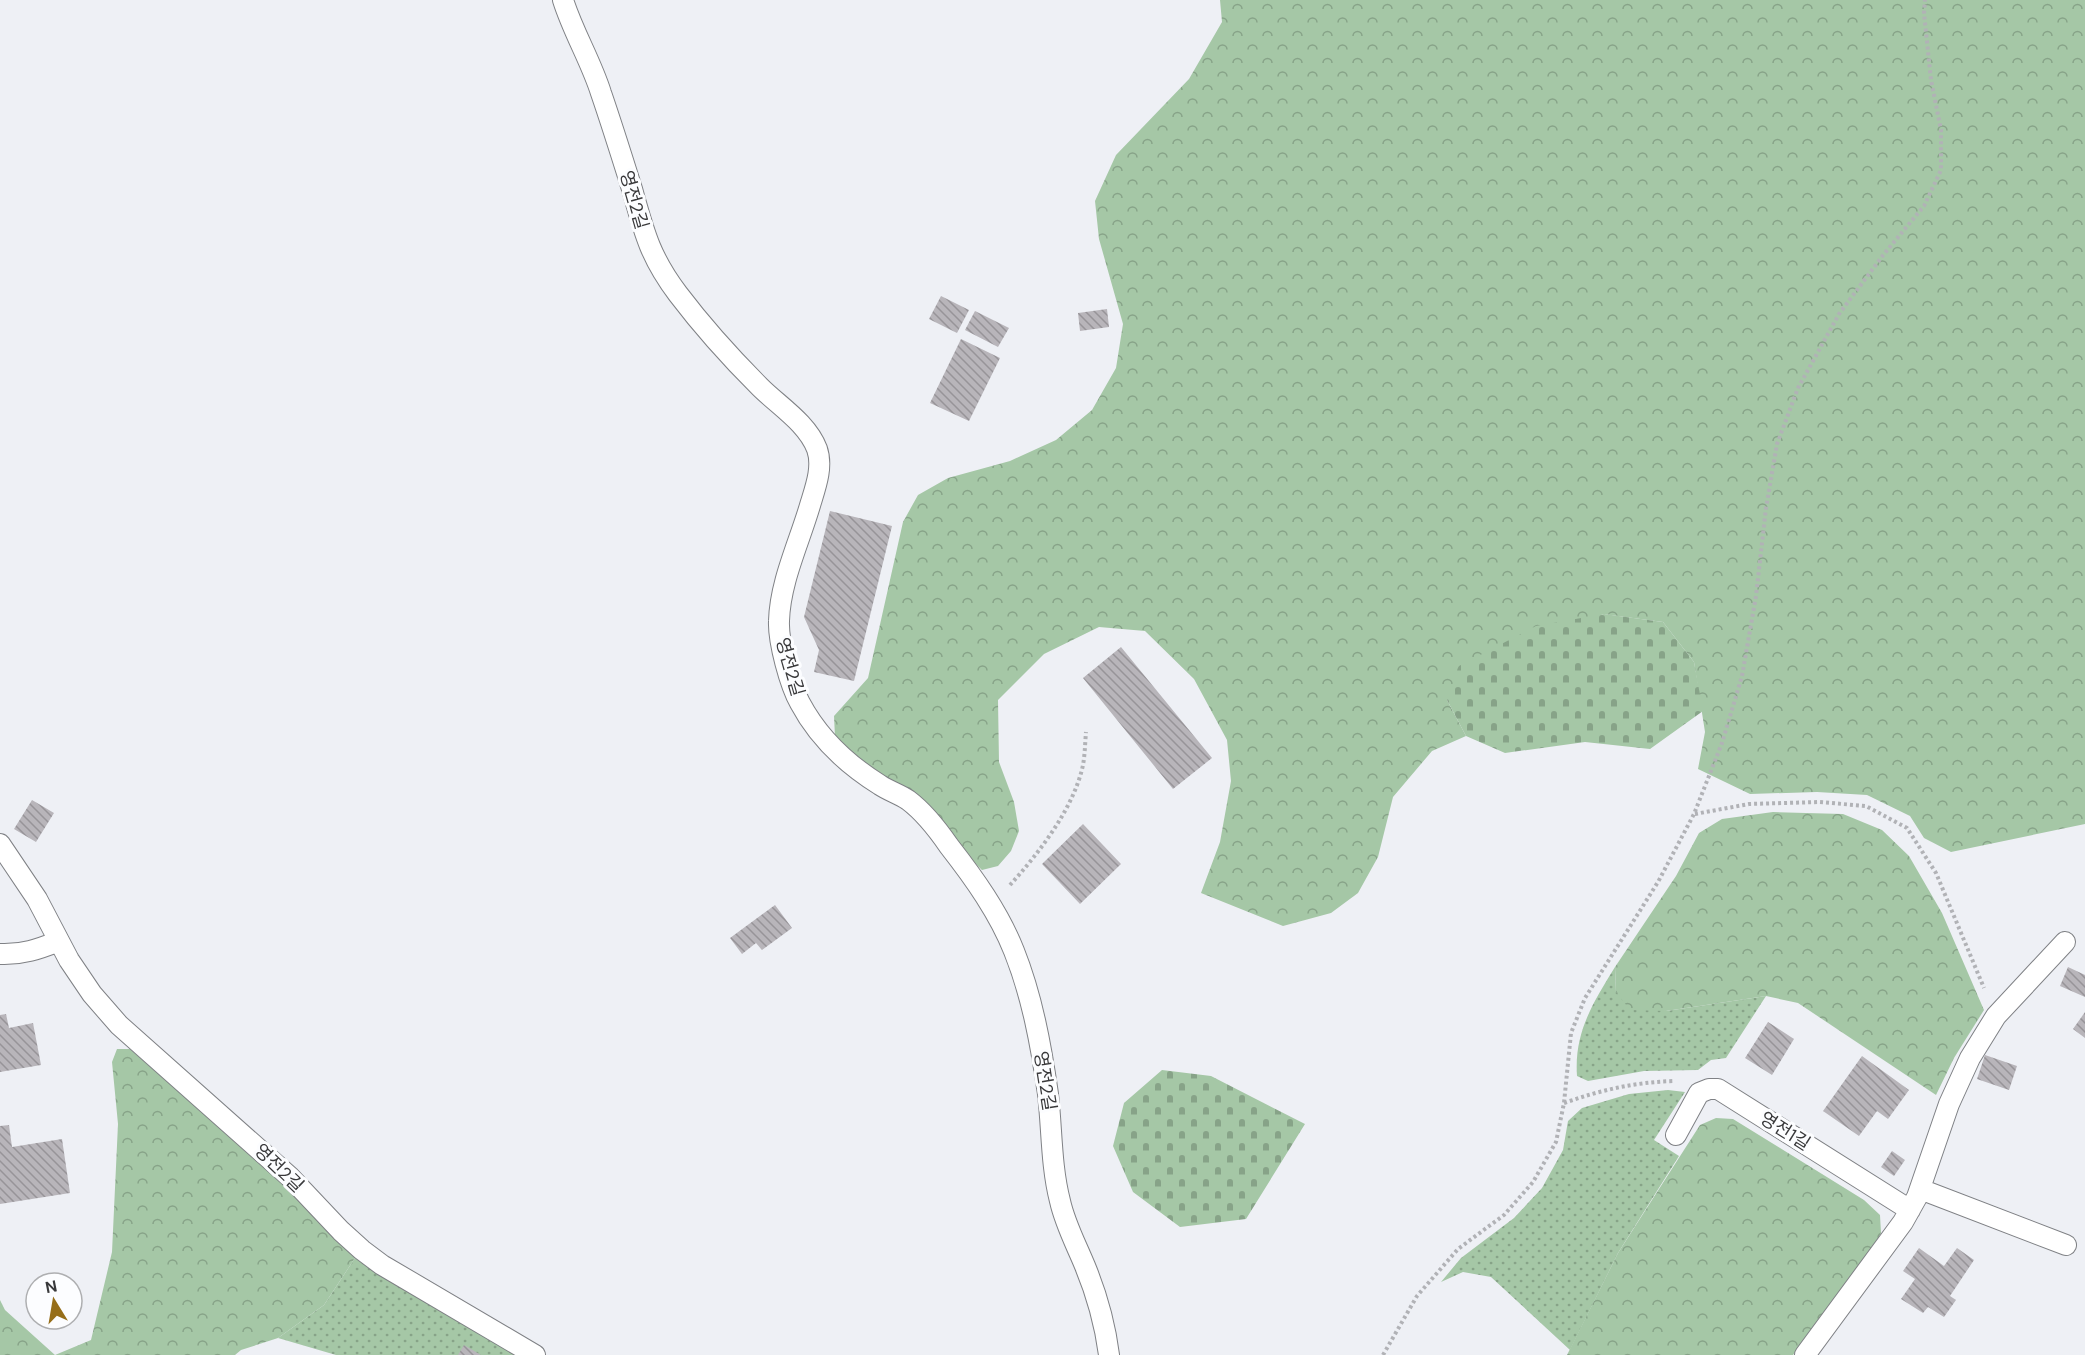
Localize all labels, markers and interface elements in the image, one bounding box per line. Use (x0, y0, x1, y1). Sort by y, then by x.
street label: 영전2길 (614, 168, 654, 232)
street label: 영전2길 (770, 635, 810, 699)
street label: 영전2길 (1028, 1049, 1062, 1113)
street label: 영전1길 (1755, 1106, 1815, 1156)
street label: 영전2길 (249, 1139, 309, 1197)
north arrow (24, 1271, 84, 1331)
text: N (44, 1275, 59, 1298)

